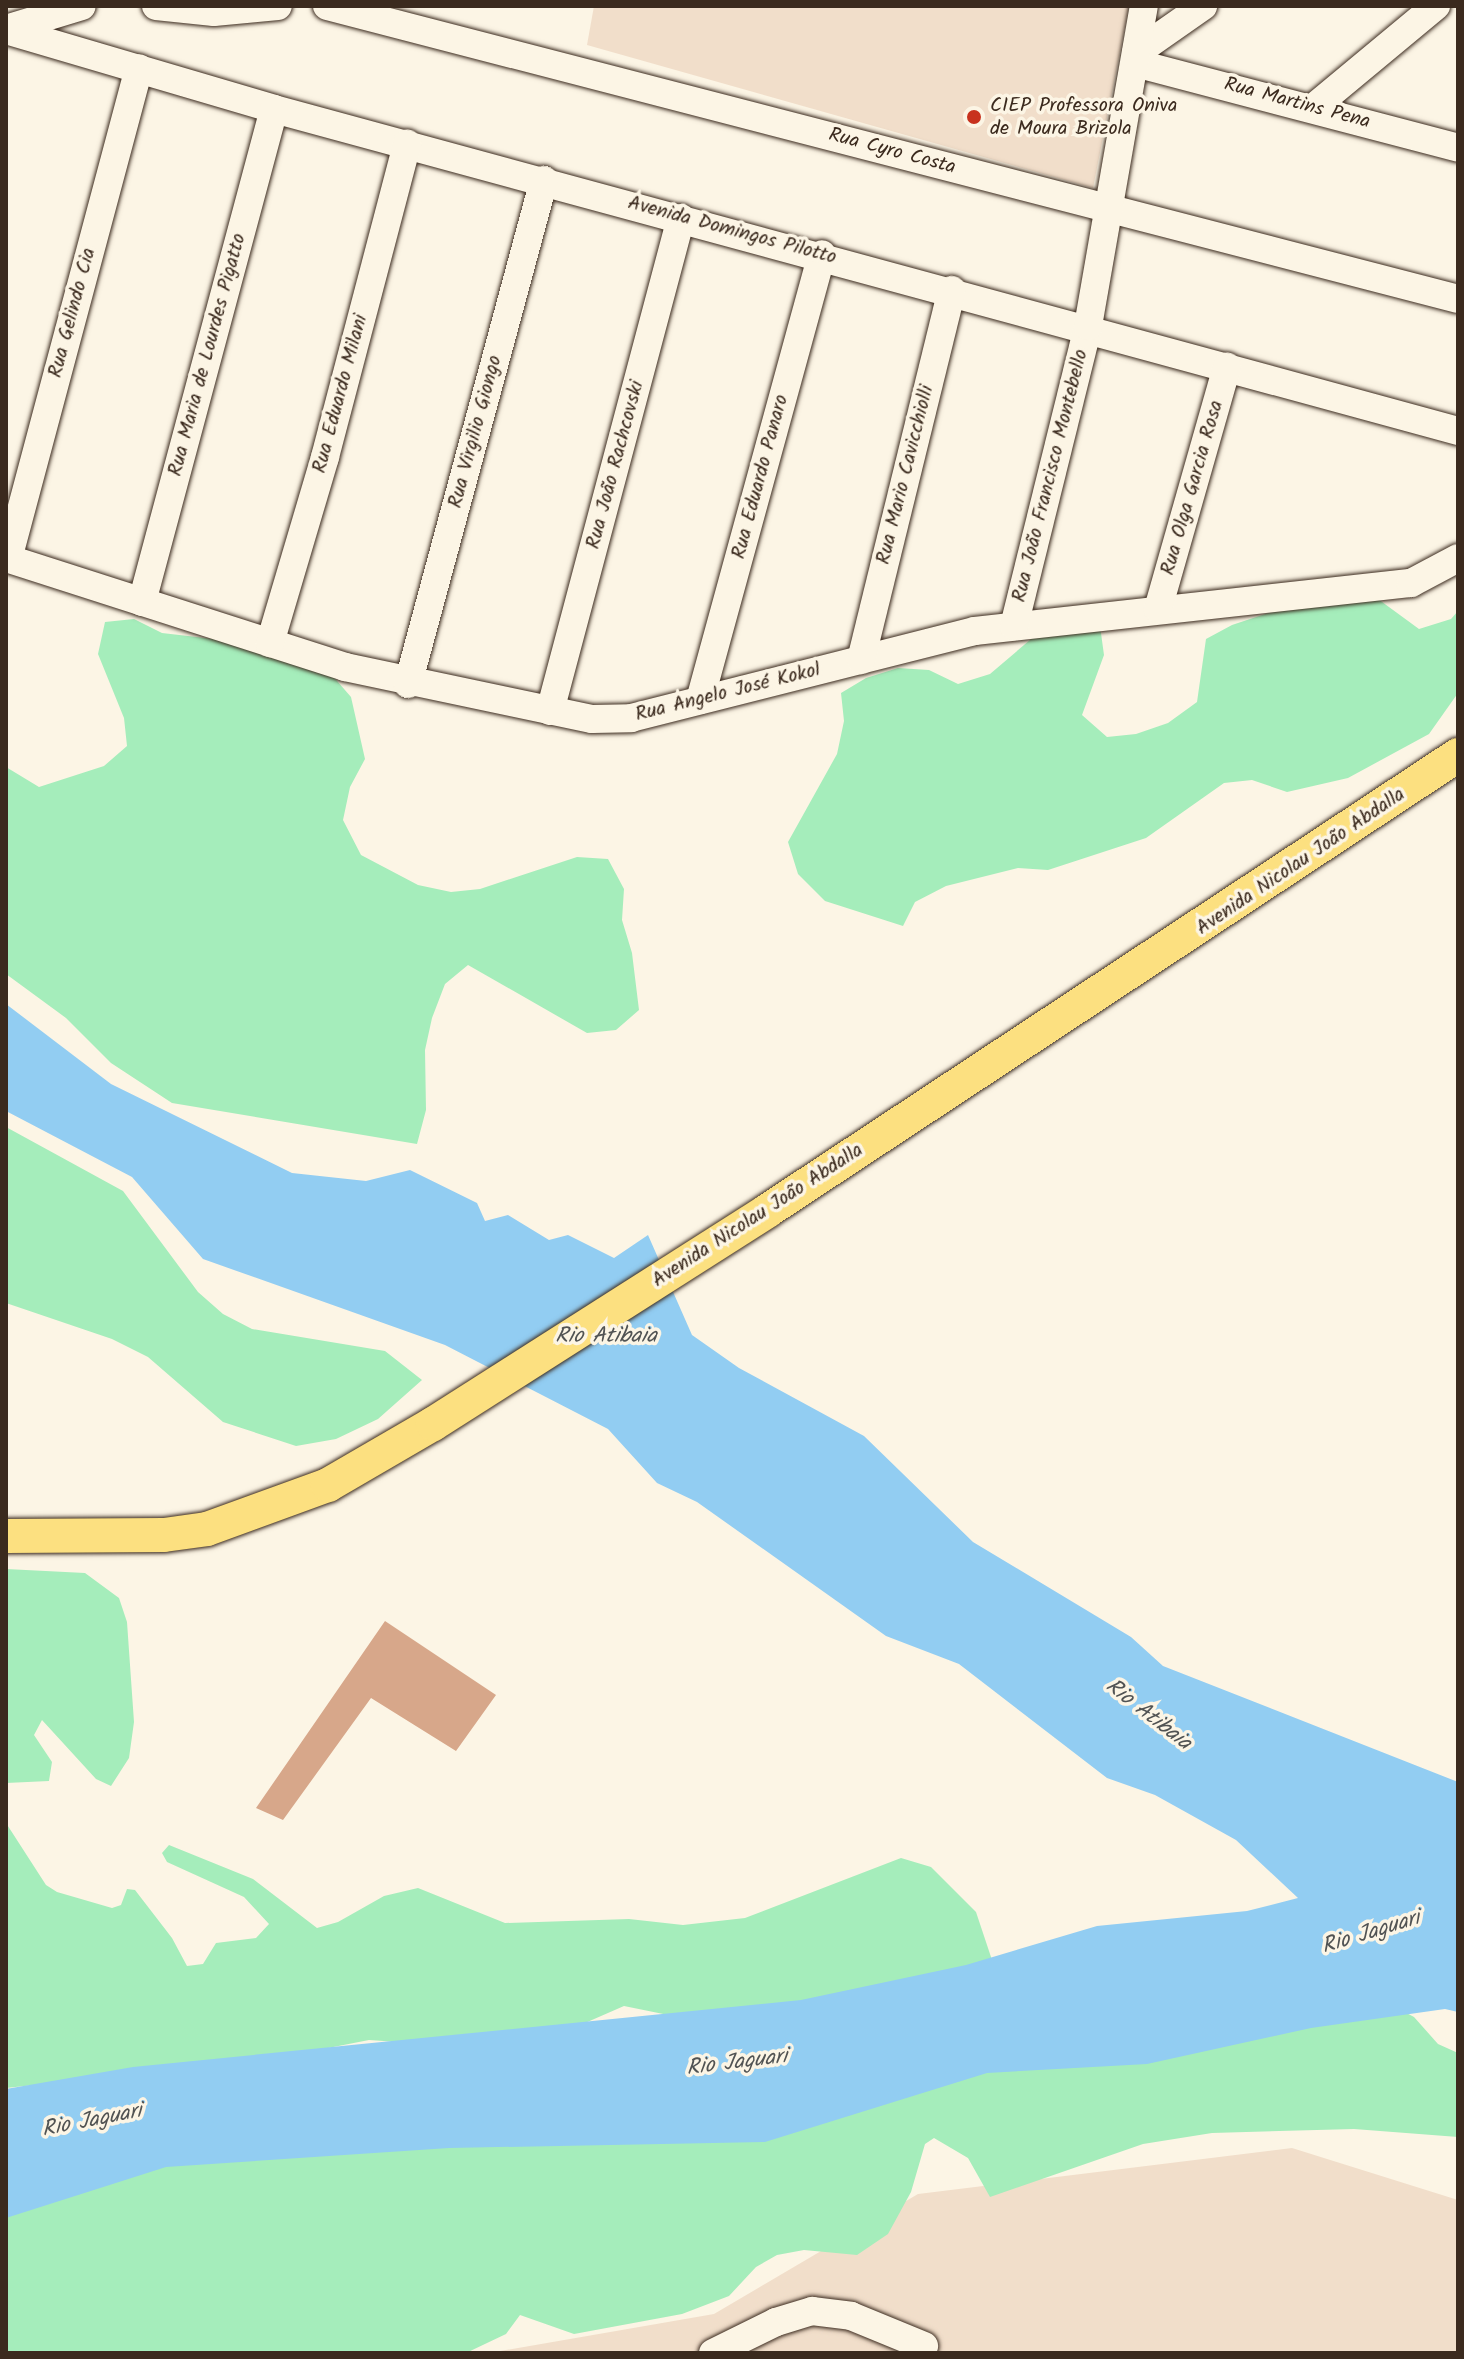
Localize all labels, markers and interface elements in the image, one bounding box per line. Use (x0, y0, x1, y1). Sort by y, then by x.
street label: Rua Martins Pena (1221, 73, 1373, 135)
place label: CIEP Professora Oniva de Moura Brizola (990, 94, 1177, 141)
marker: CIEP Professora Oniva de Moura Brizola (965, 108, 983, 126)
street label: Rua Cyro Costa (826, 124, 958, 180)
street label: Avenida Domingos Pilotto (625, 192, 839, 270)
street label: Rua Maria de Lourdes Pigatto (164, 231, 252, 479)
street label: Rua Gelindo Cia (44, 245, 102, 381)
street label: Rua Eduardo Milani (308, 312, 374, 476)
street label: Rua João Francisco Montebello (1008, 347, 1094, 605)
street label: Rua Virgilio Giongo (444, 353, 508, 511)
street label: Rua João Rachcovski (582, 378, 650, 552)
street label: Rua Mario Cavicchiolli (872, 383, 940, 567)
street label: Rua Eduardo Panaro (728, 392, 794, 562)
street label: Rua Olga Garcia Rosa (1157, 398, 1229, 578)
street label: Rua Angelo José Kokol (633, 658, 823, 728)
street label: Avenida Nicolau João Abdalla (1192, 783, 1410, 941)
street label: Avenida Nicolau João Abdalla (648, 1139, 868, 1293)
water label: Rio Atibaia (555, 1324, 657, 1350)
water label: Rio Atibaia (1100, 1673, 1196, 1757)
water label: Rio Jaguari (1319, 1906, 1423, 1960)
water label: Rio Jaguari (685, 2044, 789, 2082)
water label: Rio Jaguari (40, 2098, 144, 2144)

